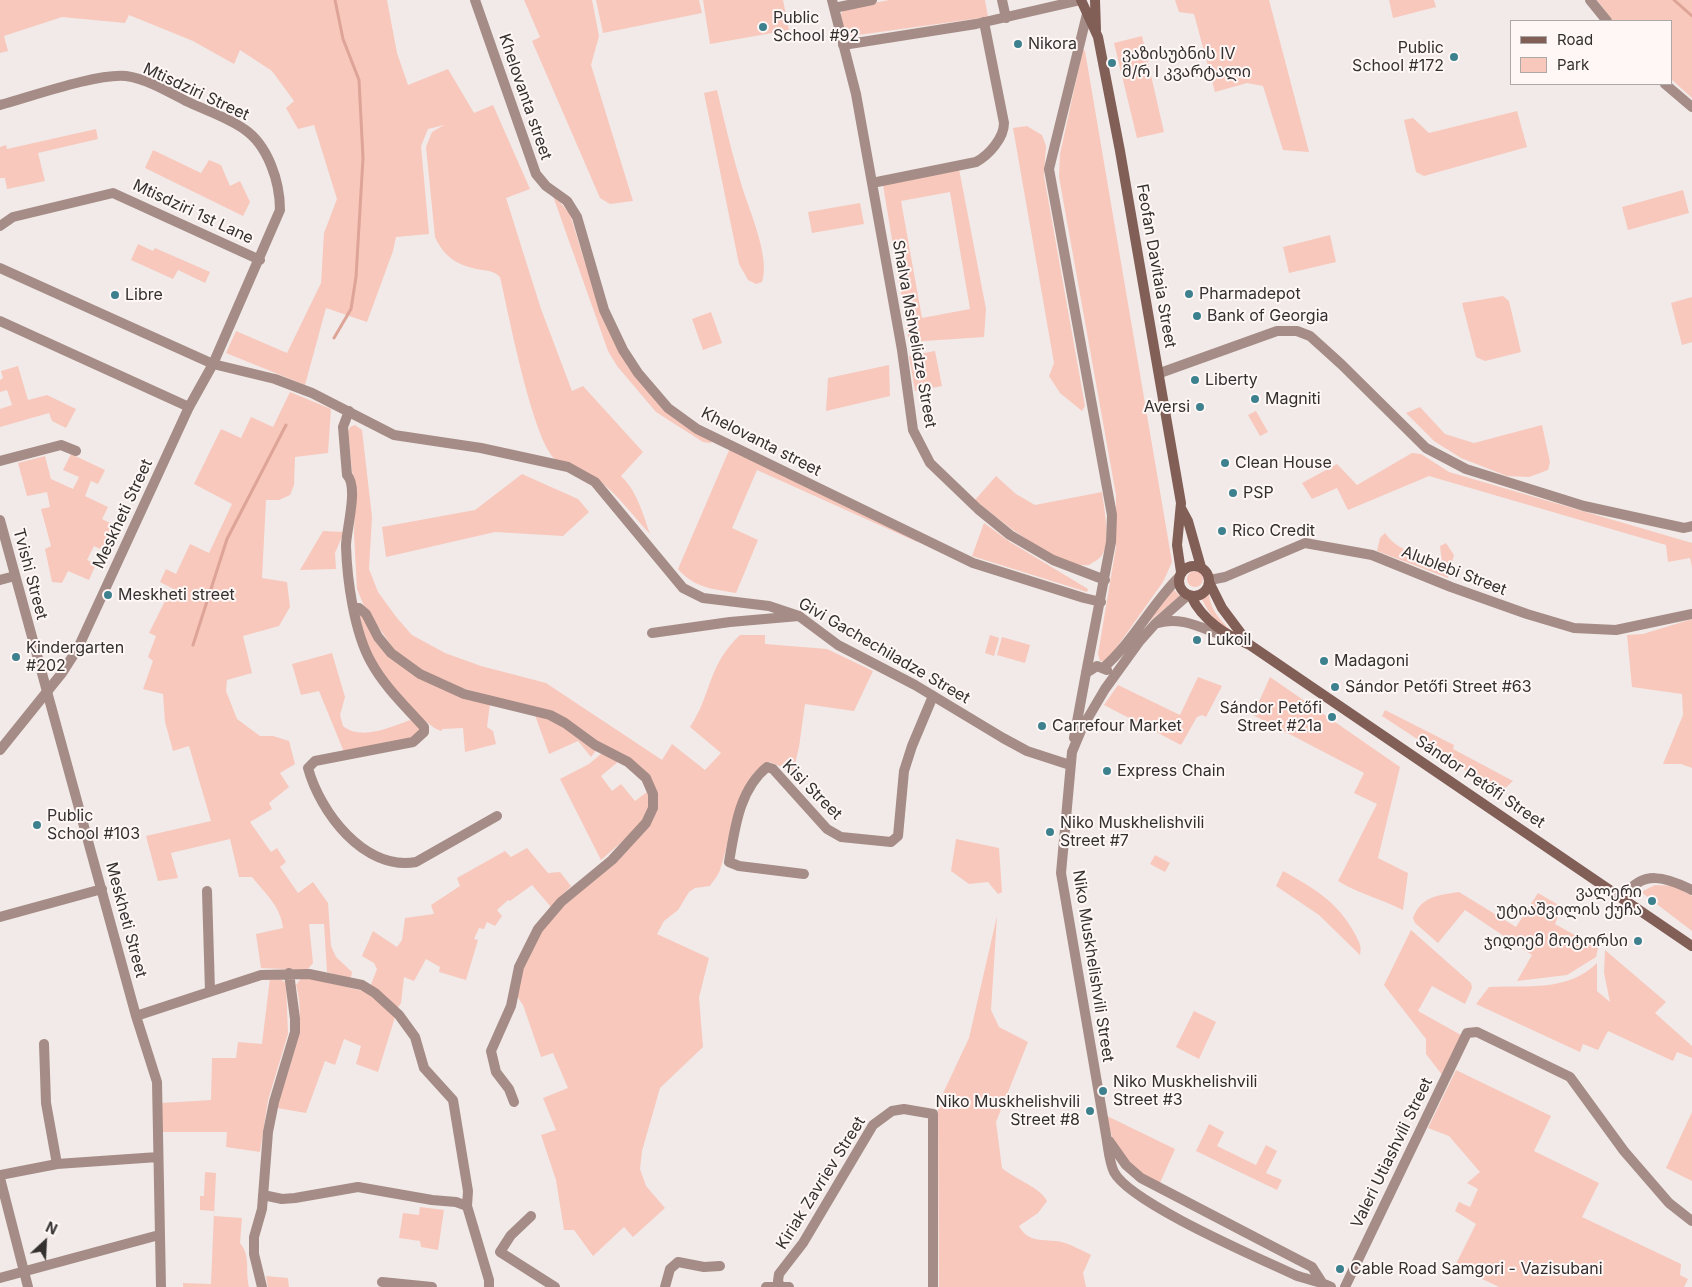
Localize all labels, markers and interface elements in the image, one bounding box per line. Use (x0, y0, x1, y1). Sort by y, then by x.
place label: Public School #92 (773, 8, 859, 46)
legend (1510, 20, 1672, 85)
marker: Public School #92 (757, 21, 769, 33)
text: Road (1557, 30, 1593, 49)
street label: Khelovanta street (494, 31, 556, 163)
place label: Nikora (1028, 34, 1077, 54)
marker: Nikora (1012, 38, 1024, 50)
place label: Public School #172 (1352, 38, 1444, 76)
place label: ვაზისუბნის IV მ/რ I კვარტალი (1122, 44, 1251, 82)
marker: Public School #172 (1448, 51, 1460, 63)
text: Park (1557, 55, 1589, 74)
marker: ვაზისუბნის IV მ/რ I კვარტალი (1106, 57, 1118, 69)
street label: Mtisdziri Street (140, 59, 252, 125)
street label: Mtisdziri 1st Lane (130, 176, 256, 248)
street label: Feofan Davitaia Street (1132, 182, 1180, 350)
street label: Shalva Mshvelidze Street (888, 239, 940, 429)
place label: Pharmadepot (1199, 284, 1301, 304)
place label: Libre (125, 285, 163, 305)
marker: Pharmadepot (1183, 288, 1195, 300)
marker: Libre (109, 289, 121, 301)
place label: Bank of Georgia (1207, 306, 1328, 326)
marker: Bank of Georgia (1191, 310, 1203, 322)
place label: Liberty (1205, 370, 1258, 390)
marker: Liberty (1189, 374, 1201, 386)
place label: Magniti (1265, 389, 1321, 409)
marker: Magniti (1249, 393, 1261, 405)
place label: Aversi (1144, 397, 1190, 417)
marker: Aversi (1194, 401, 1206, 413)
street label: Khelovanta street (698, 403, 824, 481)
place label: Clean House (1235, 453, 1332, 473)
street label: Meskheti Street (89, 456, 157, 572)
marker: Clean House (1219, 457, 1231, 469)
place label: PSP (1243, 483, 1274, 503)
marker: PSP (1227, 487, 1239, 499)
place label: Rico Credit (1232, 521, 1315, 541)
marker: Rico Credit (1216, 525, 1228, 537)
street label: Tvishi Street (9, 526, 51, 622)
street label: Alublebi Street (1399, 542, 1509, 600)
place label: Meskheti street (118, 585, 235, 605)
marker: Meskheti street (102, 589, 114, 601)
street label: Givi Gachechiladze Street (795, 594, 973, 708)
place label: Lukoil (1207, 630, 1251, 650)
marker: Lukoil (1191, 634, 1203, 646)
place label: Kindergarten #202 (26, 638, 124, 676)
marker: Kindergarten #202 (10, 651, 22, 663)
place label: Madagoni (1334, 651, 1409, 671)
marker: Madagoni (1318, 655, 1330, 667)
place label: Sándor Petőfi Street #63 (1345, 677, 1532, 697)
marker: Sándor Petőfi Street #63 (1329, 681, 1341, 693)
place label: Sándor Petőfi Street #21a (1219, 698, 1322, 736)
marker: Sándor Petőfi Street #21a (1326, 711, 1338, 723)
place label: Carrefour Market (1052, 716, 1182, 736)
marker: Carrefour Market (1036, 720, 1048, 732)
street label: Sándor Petőfi Street (1412, 731, 1548, 833)
street label: Kisi Street (778, 756, 846, 824)
place label: Express Chain (1117, 761, 1225, 781)
marker: Express Chain (1101, 765, 1113, 777)
place label: Public School #103 (47, 806, 140, 844)
place label: Niko Muskhelishvili Street #7 (1060, 813, 1204, 851)
marker: Public School #103 (31, 819, 43, 831)
marker: Niko Muskhelishvili Street #7 (1044, 826, 1056, 838)
street label: Meskheti Street (101, 860, 151, 980)
street label: Niko Muskhelishvili Street (1068, 869, 1118, 1063)
place label: ვალერი უტიაშვილის ქუჩა (1496, 882, 1642, 920)
marker: ვალერი უტიაშვილის ქუჩა (1646, 895, 1658, 907)
place label: ჯიდიემ მოტორსი (1484, 931, 1628, 951)
marker: ჯიდიემ მოტორსი (1632, 935, 1644, 947)
place label: Niko Muskhelishvili Street #3 (1113, 1072, 1257, 1110)
street label: Valeri Utiashvili Street (1347, 1075, 1437, 1231)
marker: Niko Muskhelishvili Street #3 (1097, 1085, 1109, 1097)
place label: Niko Muskhelishvili Street #8 (936, 1092, 1080, 1130)
marker: Niko Muskhelishvili Street #8 (1084, 1105, 1096, 1117)
street label: Kiriak Zavriev Street (772, 1113, 870, 1253)
north arrow (20, 1217, 70, 1267)
text: N (43, 1218, 60, 1238)
place label: Cable Road Samgori - Vazisubani (1350, 1259, 1603, 1279)
marker: Cable Road Samgori - Vazisubani (1334, 1263, 1346, 1275)

